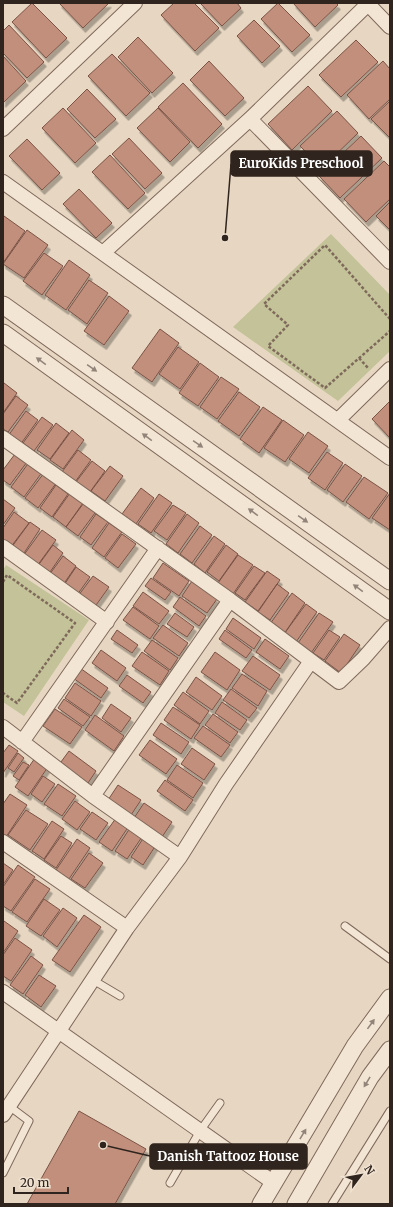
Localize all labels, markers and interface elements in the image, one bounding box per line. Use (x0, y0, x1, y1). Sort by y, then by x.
callout: EuroKids Preschool (231, 151, 372, 176)
text: EuroKids Preschool (238, 155, 364, 172)
one-way arrow (36, 357, 47, 365)
one-way arrow (86, 364, 97, 372)
one-way arrow (142, 433, 152, 441)
one-way arrow (192, 440, 203, 448)
one-way arrow (247, 508, 258, 516)
one-way arrow (298, 515, 309, 523)
one-way arrow (353, 584, 364, 592)
one-way arrow (367, 1019, 375, 1029)
one-way arrow (364, 1076, 371, 1088)
one-way arrow (299, 1128, 306, 1140)
callout: Danish Tattooz House (150, 1144, 307, 1169)
text: Danish Tattooz House (157, 1148, 299, 1165)
north arrow (341, 1155, 381, 1195)
text: N (361, 1162, 378, 1177)
scale bar (14, 1169, 68, 1195)
text: 20 m (20, 1175, 49, 1190)

